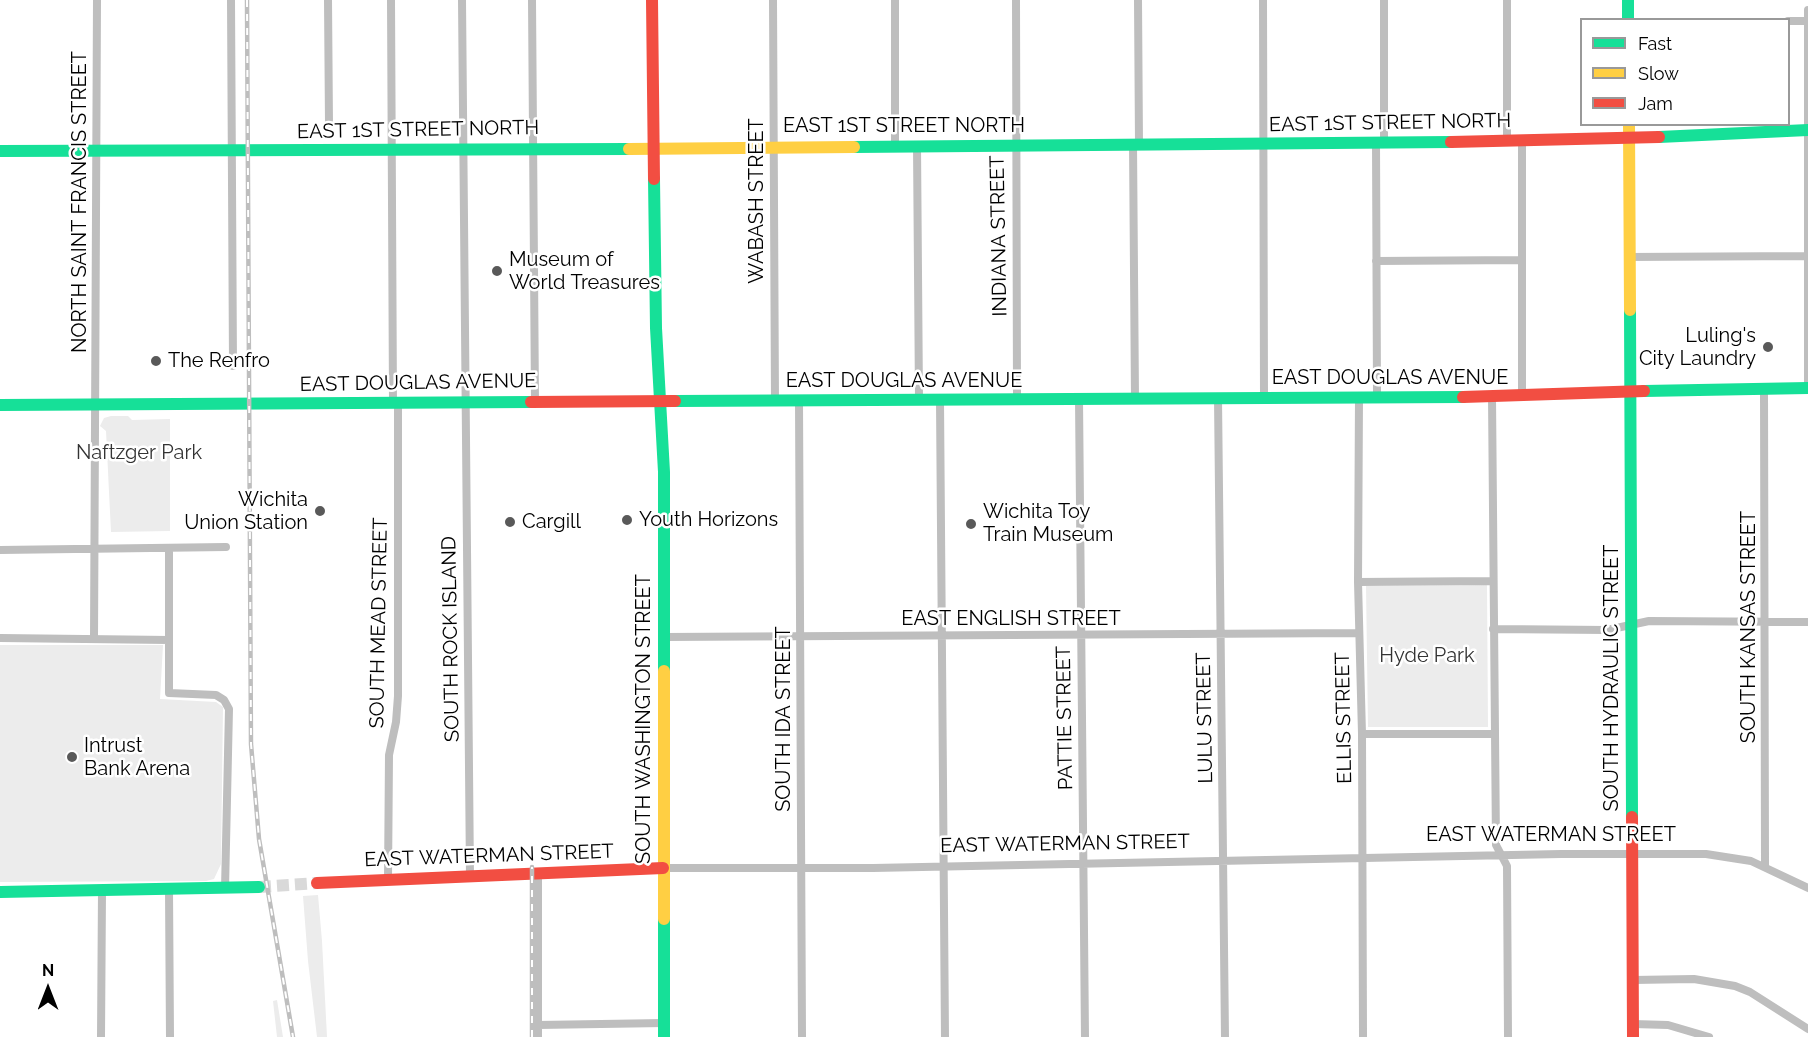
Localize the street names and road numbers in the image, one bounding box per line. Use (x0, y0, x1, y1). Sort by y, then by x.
street label: NORTH SAINT FRANCIS STREET (68, 51, 92, 353)
street label: EAST 1ST STREET NORTH (1269, 109, 1511, 137)
street label: EAST 1ST STREET NORTH (783, 114, 1025, 138)
street label: EAST 1ST STREET NORTH (297, 116, 539, 144)
street label: WABASH STREET (745, 118, 769, 284)
street label: INDIANA STREET (986, 155, 1012, 317)
street label: EAST DOUGLAS AVENUE (1272, 366, 1508, 390)
street label: EAST DOUGLAS AVENUE (299, 369, 537, 397)
street label: EAST DOUGLAS AVENUE (786, 369, 1022, 393)
street label: SOUTH KANSAS STREET (1737, 511, 1761, 743)
street label: SOUTH MEAD STREET (365, 517, 393, 729)
street label: SOUTH ROCK ISLAND (437, 536, 465, 742)
street label: SOUTH HYDRAULIC STREET (1600, 545, 1624, 811)
street label: SOUTH WASHINGTON STREET (632, 574, 656, 864)
street label: EAST ENGLISH STREET (901, 607, 1121, 631)
street label: SOUTH IDA STREET (772, 626, 796, 812)
street label: PATTIE STREET (1052, 646, 1078, 790)
street label: LULU STREET (1192, 652, 1218, 784)
street label: ELLIS STREET (1331, 652, 1357, 784)
street label: EAST WATERMAN STREET (1426, 823, 1676, 847)
street label: EAST WATERMAN STREET (940, 830, 1190, 858)
street label: EAST WATERMAN STREET (364, 840, 614, 872)

